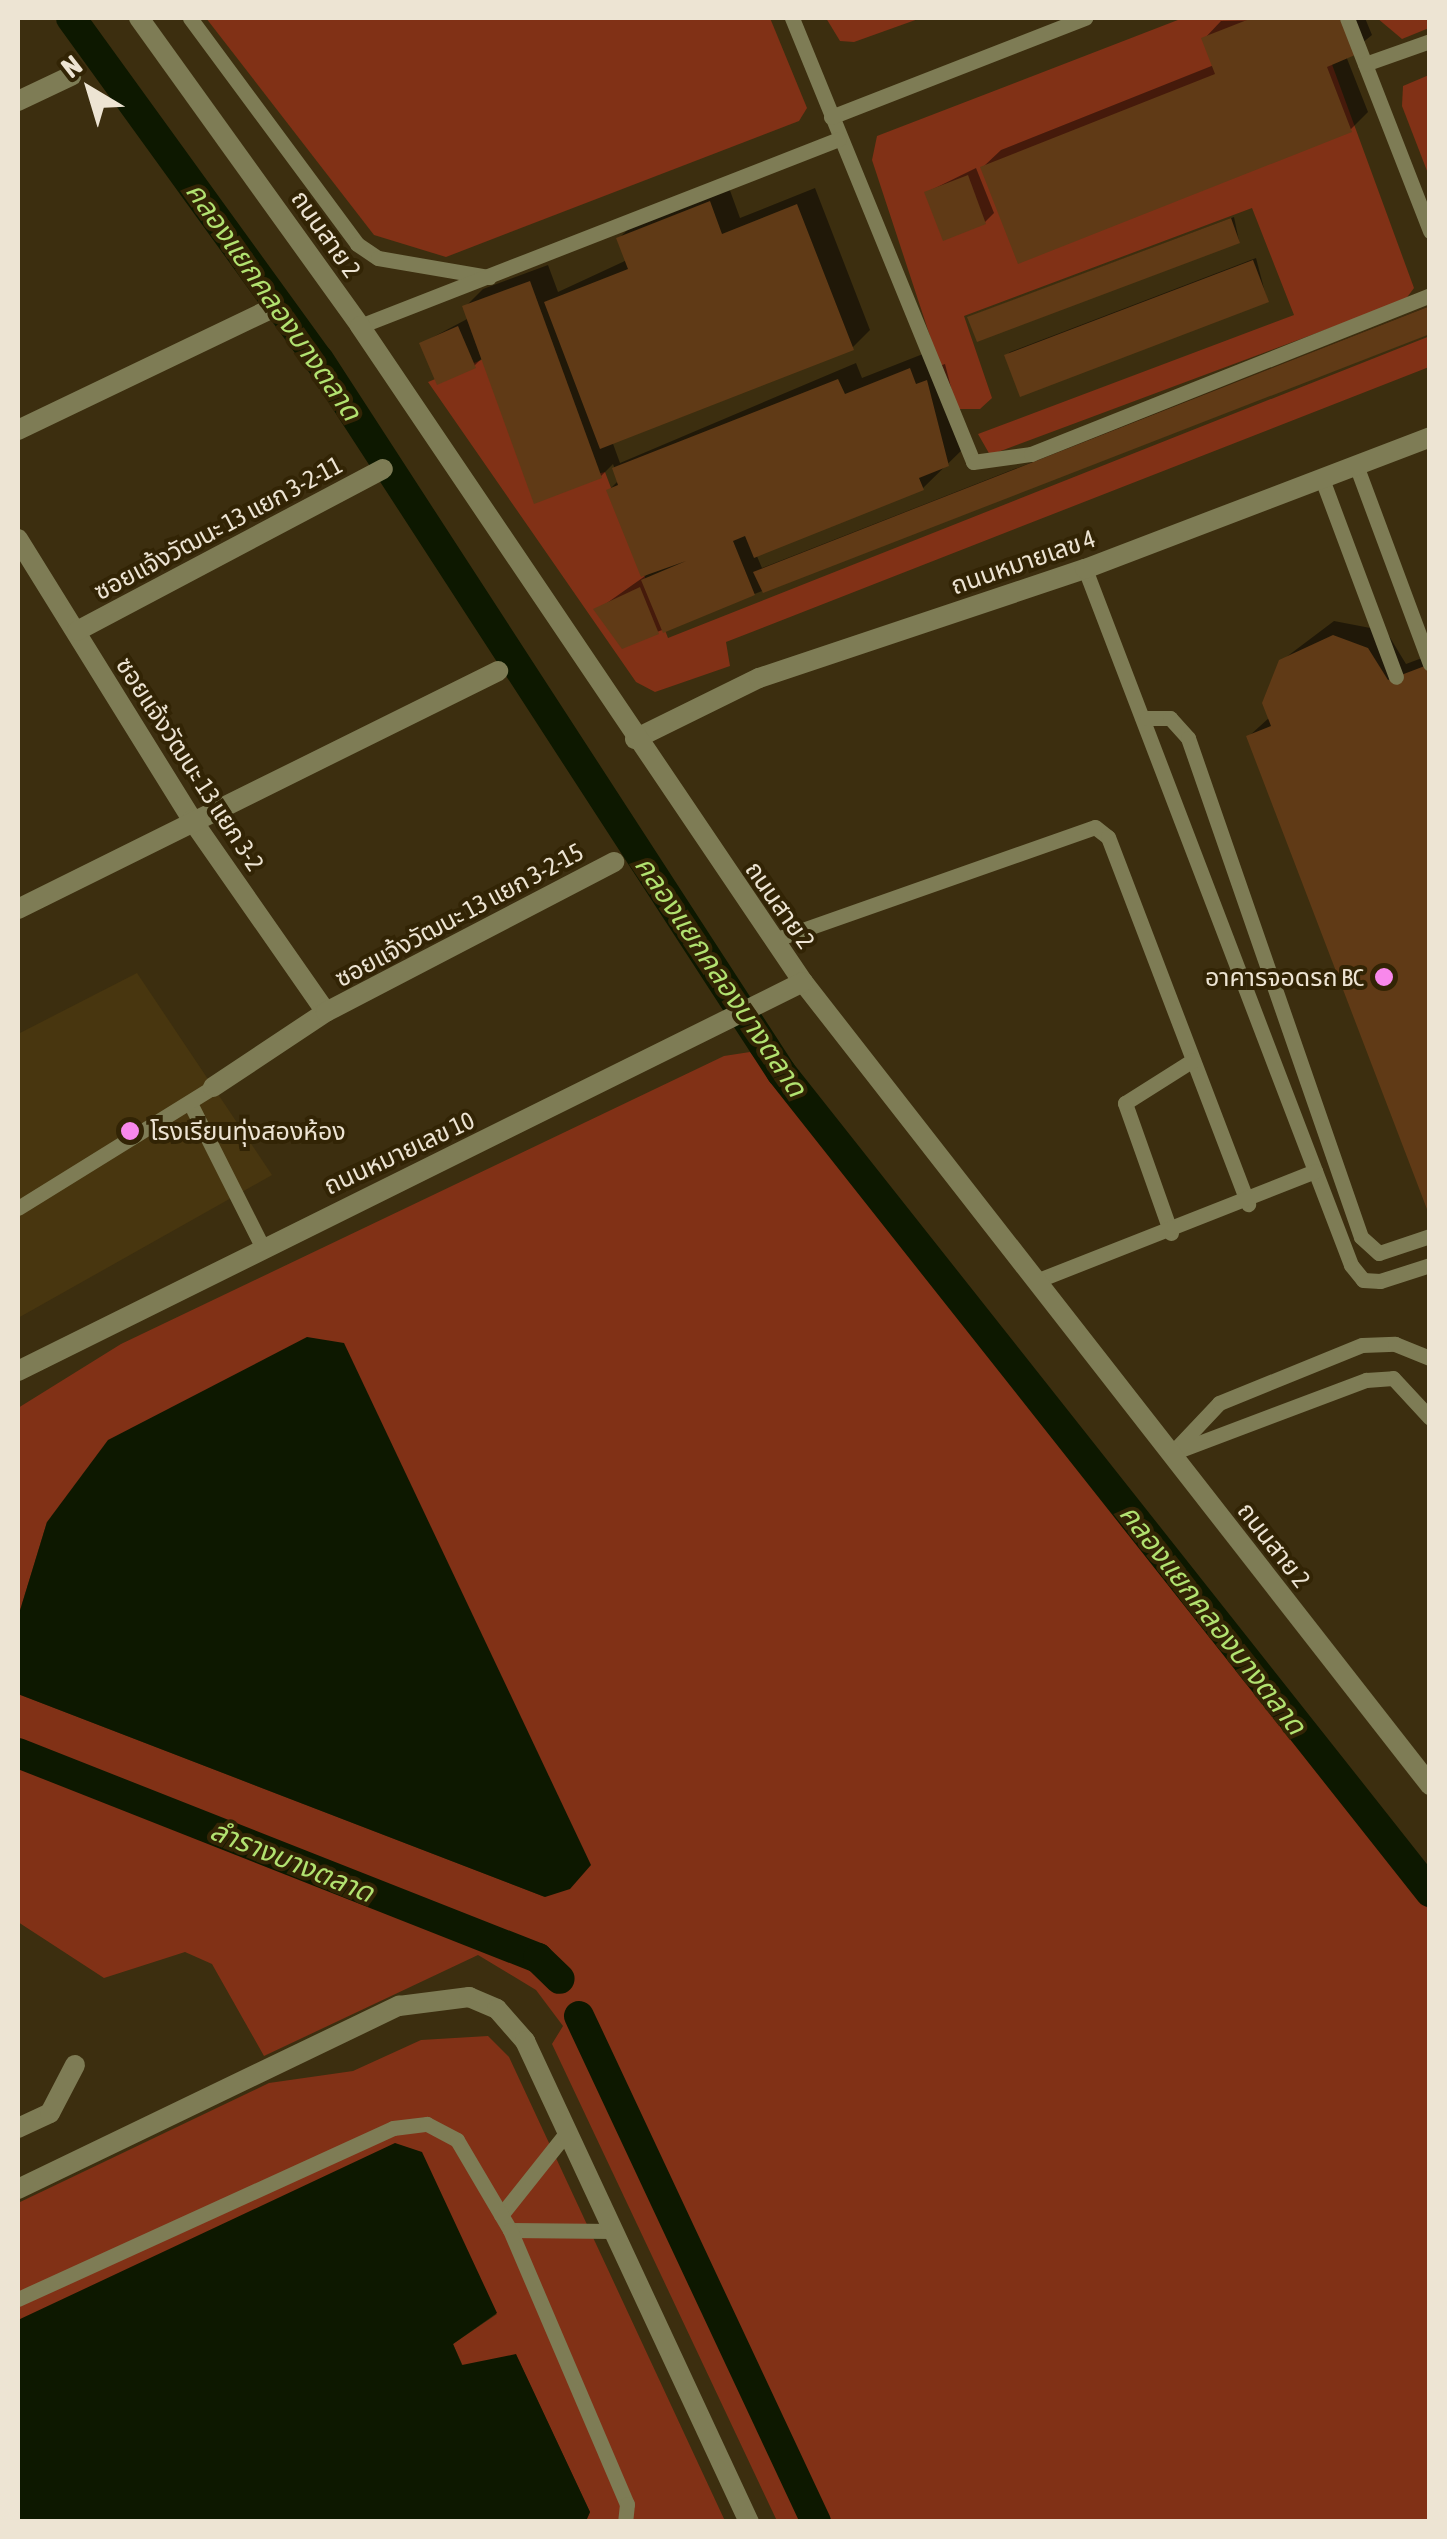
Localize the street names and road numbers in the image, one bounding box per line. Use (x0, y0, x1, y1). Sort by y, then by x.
street label: ถนนสาย 2 (285, 184, 367, 284)
street label: ซอยแจ้งวัฒนะ 13 แยก 3-2-11 (89, 450, 347, 606)
street label: ถนนหมายเลข 4 (947, 523, 1099, 601)
street label: ซอยแจ้งวัฒนะ 13 แยก 3-2 (110, 652, 270, 876)
street label: ซอยแจ้งวัฒนะ 13 แยก 3-2-15 (330, 837, 588, 993)
street label: ถนนสาย 2 (739, 855, 821, 955)
street label: ถนนหมายเลข 10 (319, 1105, 479, 1201)
street label: ถนนสาย 2 (1231, 1496, 1317, 1594)

